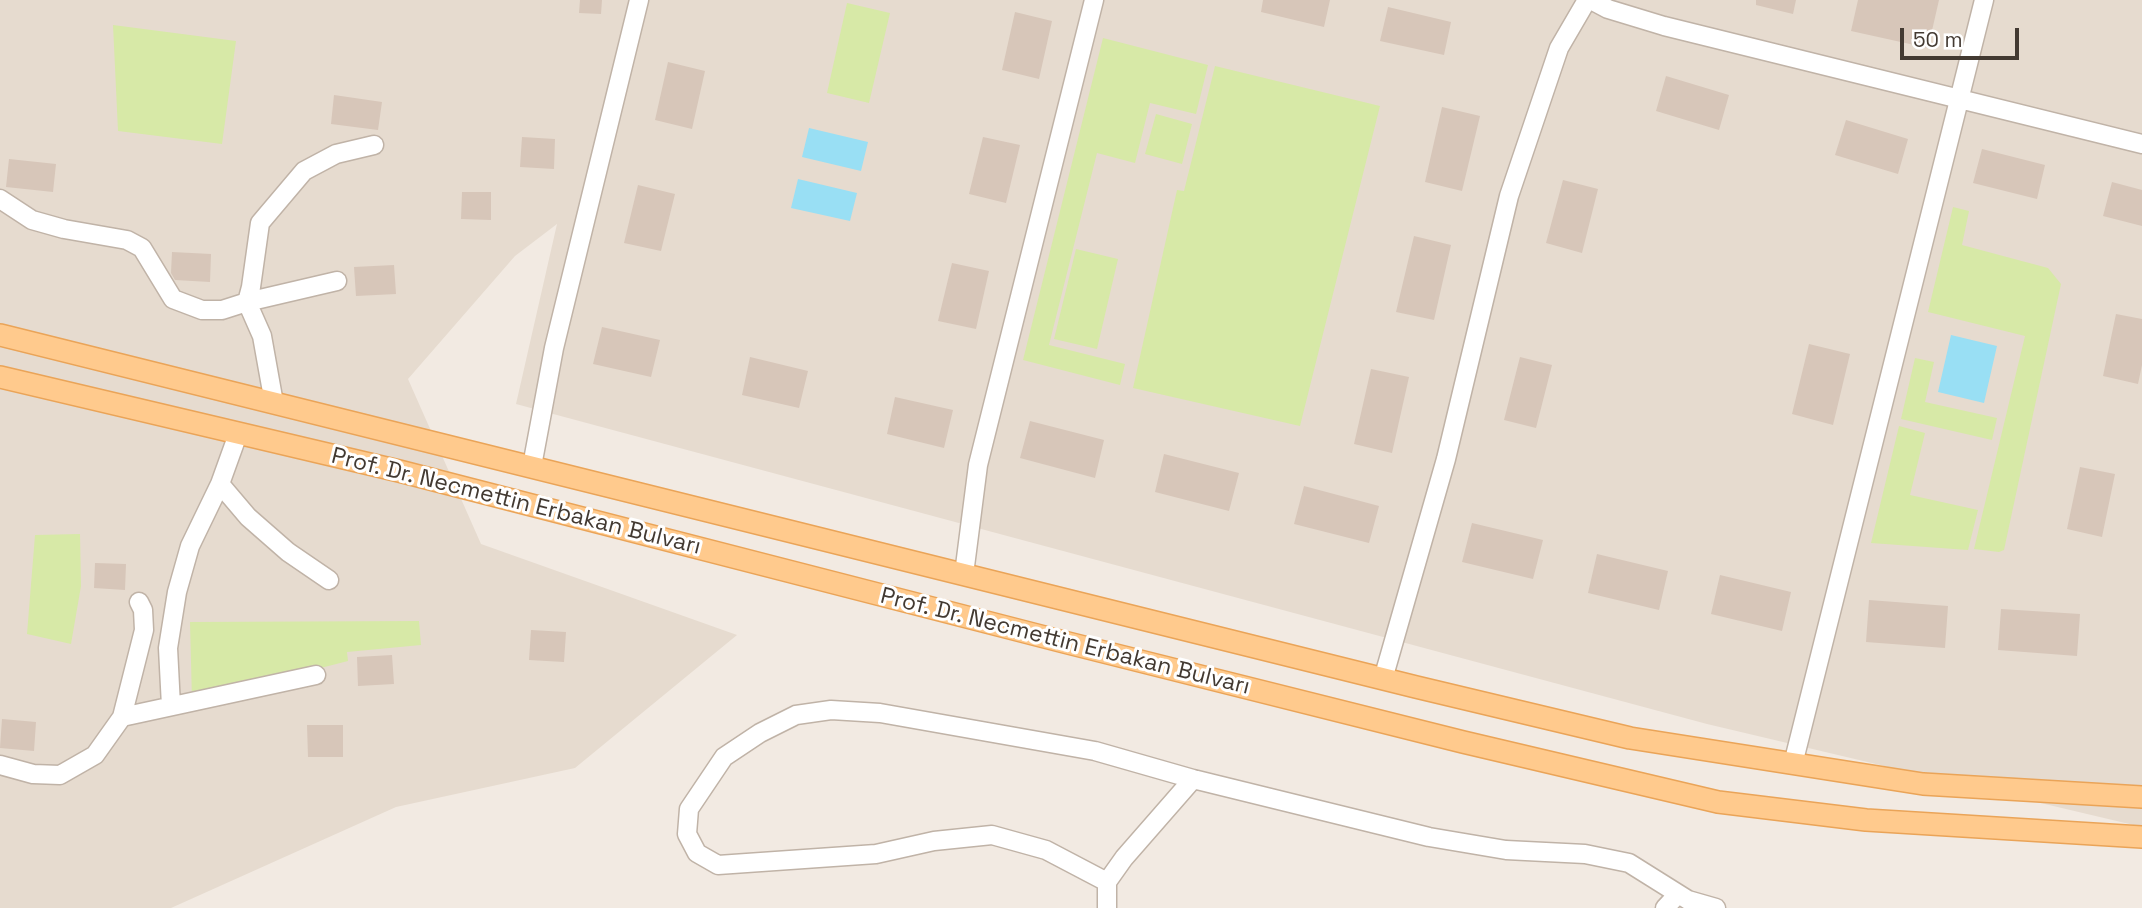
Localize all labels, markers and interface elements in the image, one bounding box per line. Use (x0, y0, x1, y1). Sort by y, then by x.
scale bar (1904, 14, 2023, 58)
text: 50 m (1913, 26, 1963, 53)
street label: Prof. Dr. Necmettin Erbakan Bulvarı (328, 443, 704, 561)
street label: Prof. Dr. Necmettin Erbakan Bulvarı (877, 583, 1253, 701)

